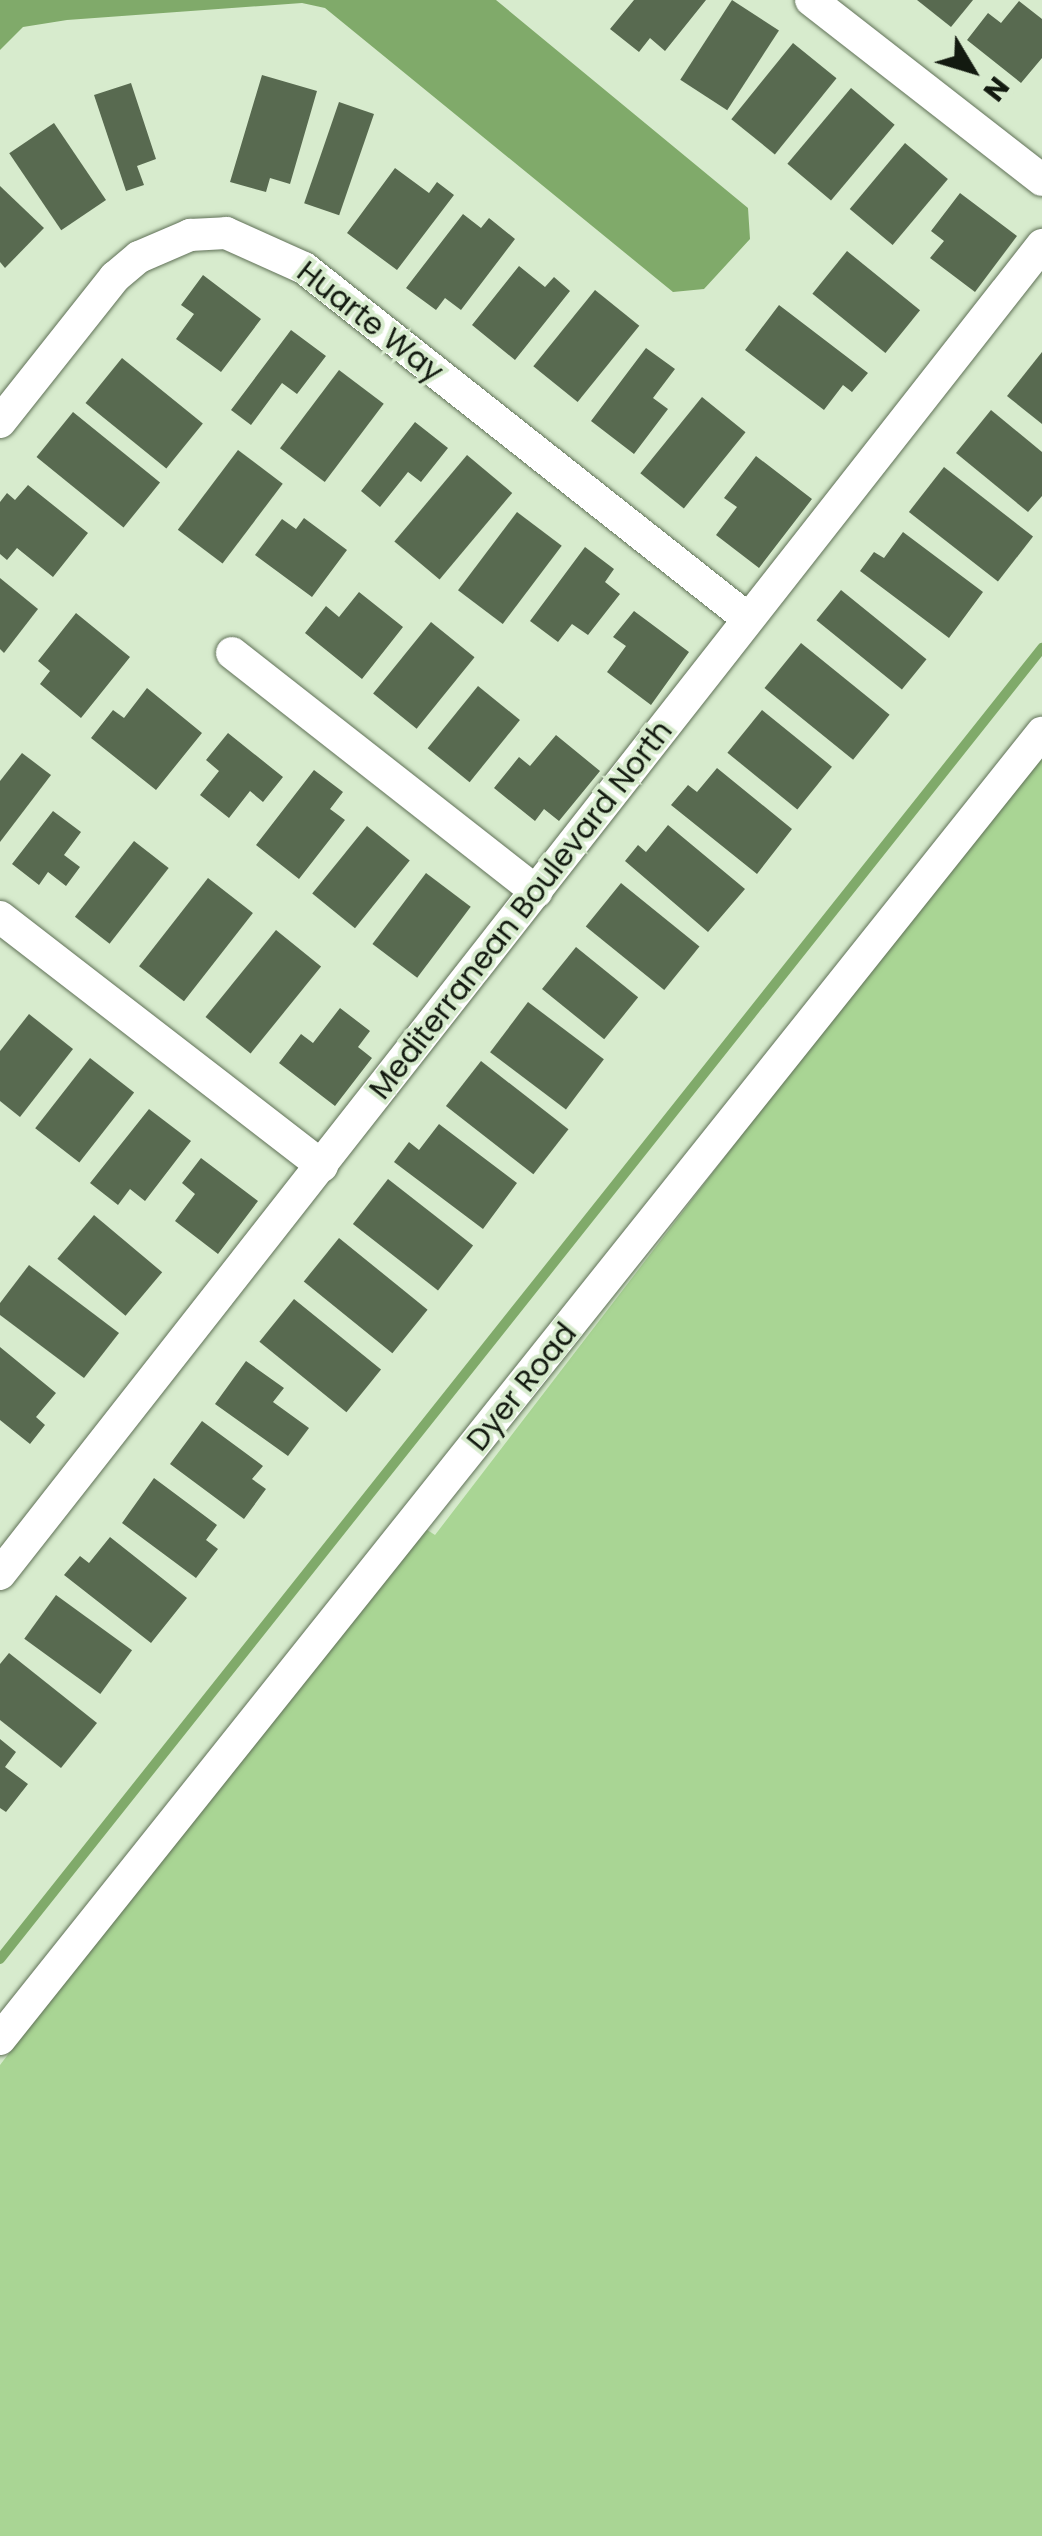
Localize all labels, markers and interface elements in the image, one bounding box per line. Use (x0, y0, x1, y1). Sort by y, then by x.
north arrow (922, 20, 1022, 120)
text: N (974, 68, 1018, 109)
street label: Huarte Way (290, 254, 450, 390)
street label: Mediterranean Boulevard North (362, 714, 680, 1106)
street label: Dyer Road (460, 1316, 584, 1458)

